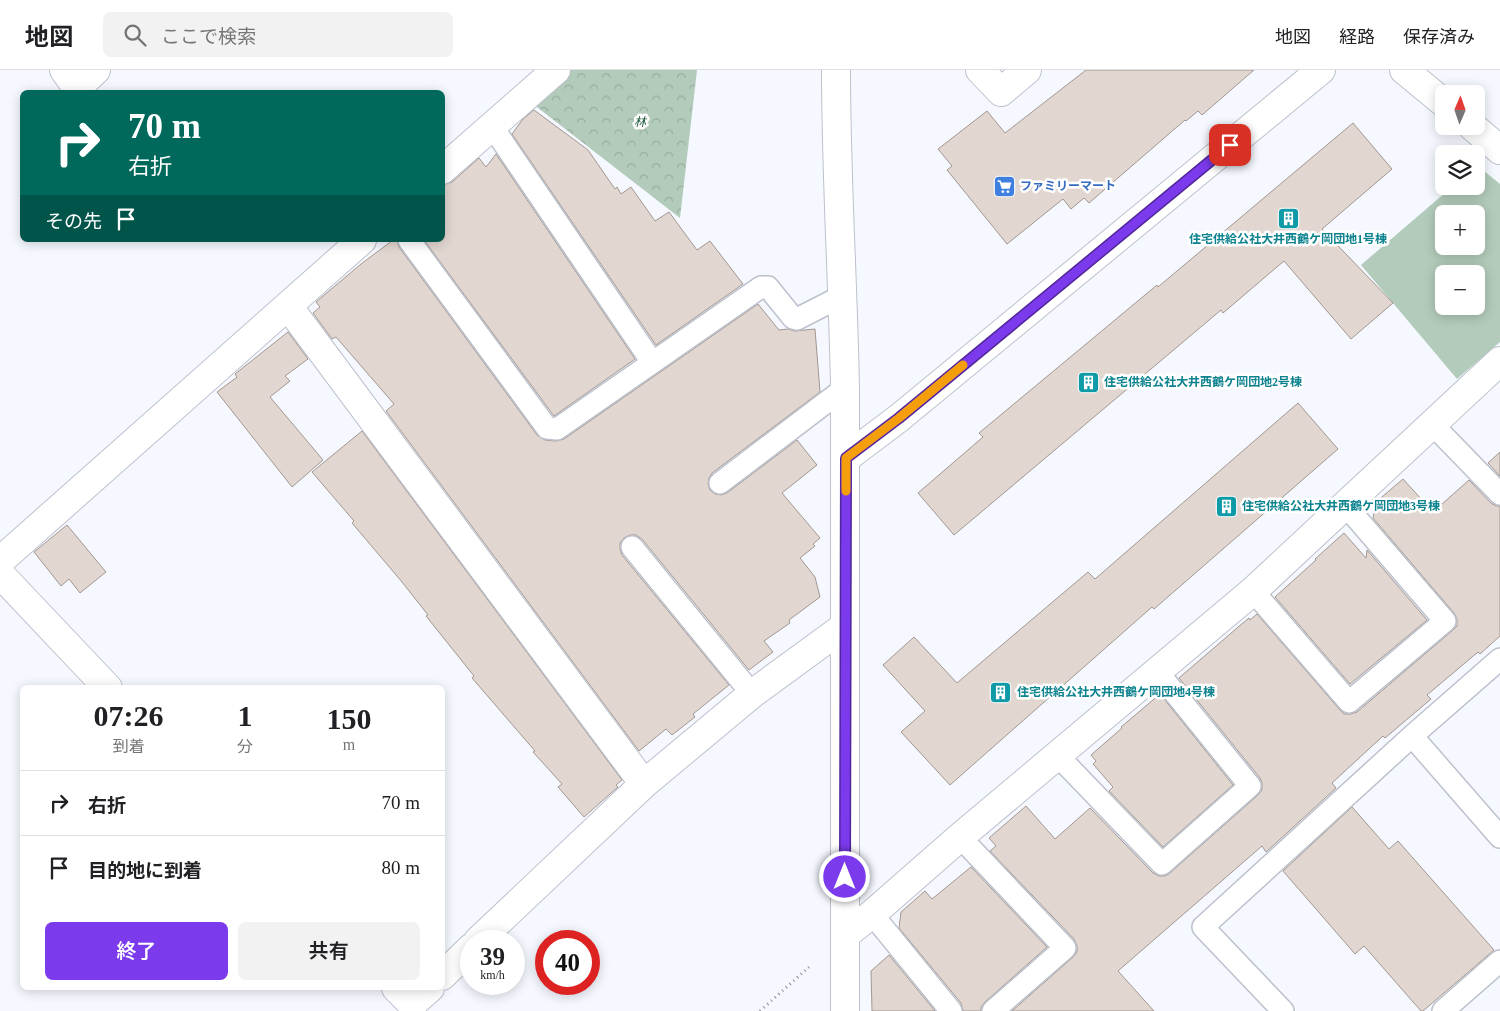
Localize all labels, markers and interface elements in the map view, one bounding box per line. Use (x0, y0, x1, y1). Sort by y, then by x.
search box (103, 12, 453, 57)
icon: search (121, 21, 149, 49)
text: 地図 (25, 24, 73, 50)
text: ここで検索 (161, 26, 256, 47)
text: 地図 (1275, 27, 1311, 47)
text: 経路 (1339, 27, 1375, 47)
text: 保存済み (1403, 27, 1475, 47)
north arrow (1435, 85, 1485, 135)
map controls (1435, 85, 1485, 315)
text: 70 m (128, 107, 201, 146)
icon: right (45, 110, 110, 175)
park label: 林 (634, 115, 648, 129)
pin (1209, 124, 1251, 166)
icon: arrive (1216, 131, 1244, 159)
button: layers (1435, 145, 1485, 195)
text: 右折 (128, 154, 172, 179)
supermarket icon: ファミリーマート (992, 174, 1016, 198)
place label: ファミリーマート (1020, 179, 1116, 193)
icon: arrive (112, 205, 140, 233)
button: + (1435, 205, 1485, 255)
building icon: 住宅供給公社大井西鶴ケ岡団地1号棟 (1276, 206, 1300, 230)
text: その先 (45, 211, 102, 232)
place label: 住宅供給公社大井西鶴ケ岡団地1号棟 (1189, 232, 1387, 246)
button: − (1435, 265, 1485, 315)
building icon: 住宅供給公社大井西鶴ケ岡団地2号棟 (1076, 370, 1100, 394)
place label: 住宅供給公社大井西鶴ケ岡団地2号棟 (1104, 375, 1302, 389)
building icon: 住宅供給公社大井西鶴ケ岡団地3号棟 (1214, 494, 1238, 518)
place label: 住宅供給公社大井西鶴ケ岡団地3号棟 (1242, 499, 1440, 513)
building icon: 住宅供給公社大井西鶴ケ岡団地4号棟 (989, 680, 1013, 704)
place label: 住宅供給公社大井西鶴ケ岡団地4号棟 (1017, 685, 1215, 699)
text: 07:26 (93, 699, 163, 732)
text: 1 (237, 699, 252, 732)
text: 150 (326, 702, 371, 735)
text: m (343, 736, 355, 753)
text: 到着 (112, 738, 144, 755)
text: 分 (237, 738, 253, 755)
icon: right (45, 789, 73, 817)
text: 70 m (381, 792, 420, 813)
text: 右折 (88, 795, 126, 816)
position arrow (818, 850, 870, 902)
icon: arrive (45, 854, 73, 882)
text: 80 m (381, 857, 420, 878)
text: 目的地に到着 (88, 860, 202, 881)
button: 終了 (45, 922, 228, 980)
button: 共有 (238, 922, 420, 980)
speed limit sign: 40 (535, 930, 600, 995)
text: 39 (480, 943, 505, 970)
text: km/h (480, 968, 505, 982)

